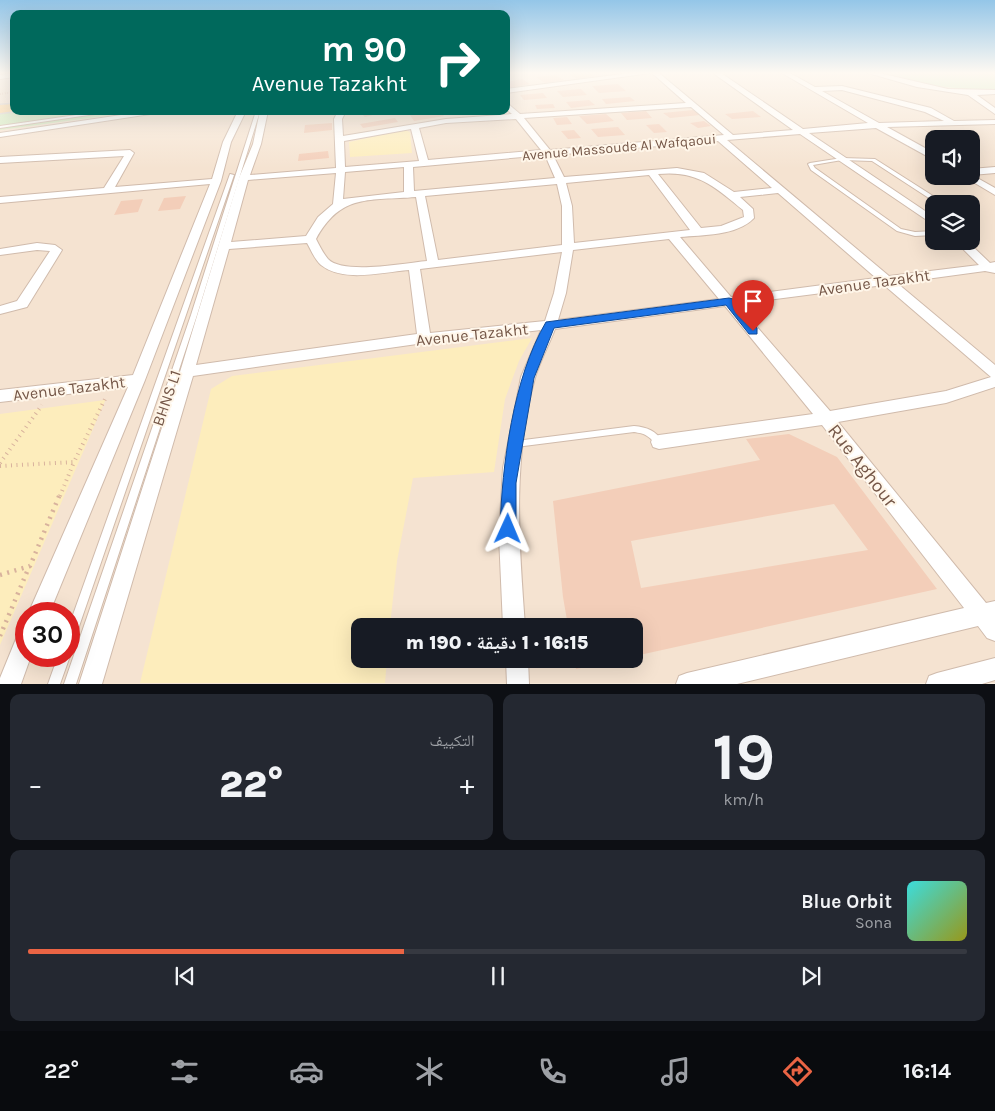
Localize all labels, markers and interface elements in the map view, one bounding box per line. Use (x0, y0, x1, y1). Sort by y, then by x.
text: 90 m (321, 29, 407, 70)
icon: right (425, 30, 490, 95)
text: Avenue Tazakht (252, 71, 407, 97)
map controls (925, 130, 980, 250)
button: sound (925, 130, 980, 185)
street label: Avenue Massoude Al Wafqaoui (521, 131, 717, 164)
button: layers (925, 195, 980, 250)
street label: Avenue Tazakht (817, 265, 931, 300)
pin (732, 280, 774, 331)
icon: arrive (739, 287, 767, 315)
street label: Avenue Tazakht (415, 319, 529, 350)
street label: BHNS L1 (148, 368, 185, 429)
street label: Avenue Tazakht (12, 372, 126, 405)
street label: Rue Aghour (823, 420, 902, 512)
position arrow (481, 502, 533, 554)
speed limit sign: 30 (15, 602, 80, 667)
text: 16:15 · 1 دقيقة · 190 m (406, 632, 588, 654)
text: 19 (712, 719, 775, 795)
text: التكييف (430, 731, 475, 750)
text: 22° (219, 762, 284, 807)
text: − (28, 768, 43, 801)
text: + (460, 768, 474, 801)
text: km/h (723, 790, 764, 809)
text: Blue Orbit (801, 891, 892, 913)
text: Sona (855, 913, 892, 932)
icon: previous (171, 962, 199, 990)
icon: pause (484, 962, 512, 990)
icon: next (797, 962, 825, 990)
icon: filters (167, 1054, 202, 1089)
icon: car (289, 1054, 324, 1089)
icon: climate (412, 1054, 447, 1089)
icon: phone (535, 1054, 570, 1089)
icon: music (658, 1054, 693, 1089)
icon: directions (780, 1054, 815, 1089)
text: 22° (44, 1058, 79, 1084)
text: 16:14 (903, 1058, 951, 1084)

